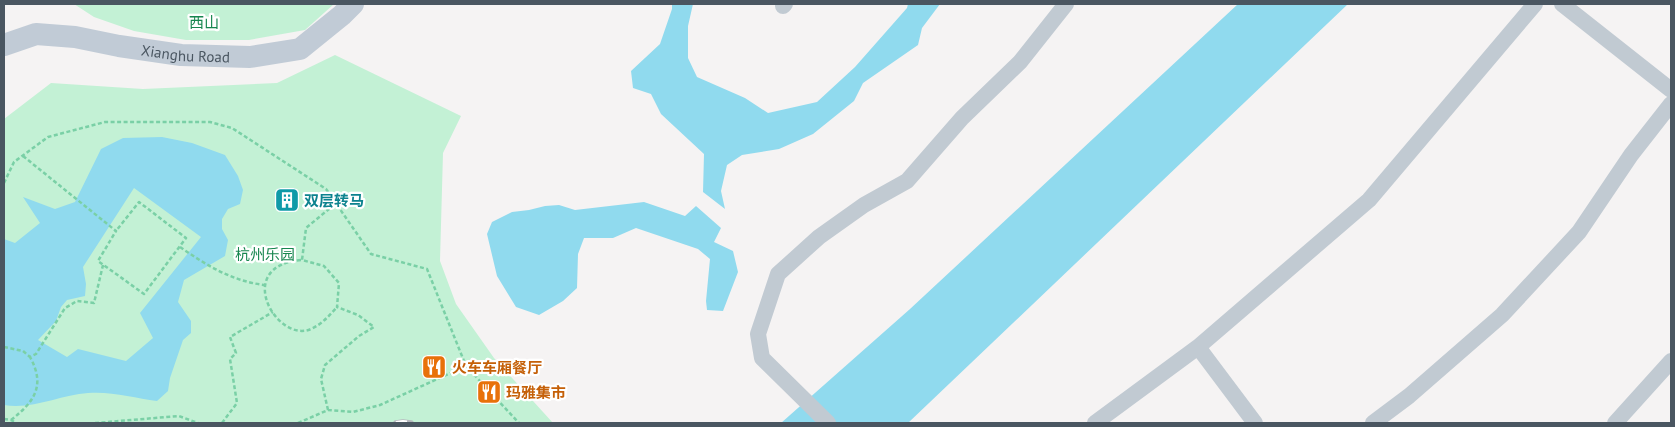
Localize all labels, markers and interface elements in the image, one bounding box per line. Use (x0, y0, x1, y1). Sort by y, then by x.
park label: 西山 (189, 13, 219, 32)
street label: Xianghu Road (140, 40, 230, 66)
building icon: 双层转马 (274, 187, 300, 213)
place label: 双层转马 (304, 191, 364, 210)
park label: 杭州乐园 (235, 245, 295, 264)
restaurant icon: 火车车厢餐厅 (421, 354, 447, 380)
place label: 火车车厢餐厅 (452, 358, 542, 377)
restaurant icon: 玛雅集市 (476, 379, 502, 405)
place label: 玛雅集市 (506, 383, 566, 402)

